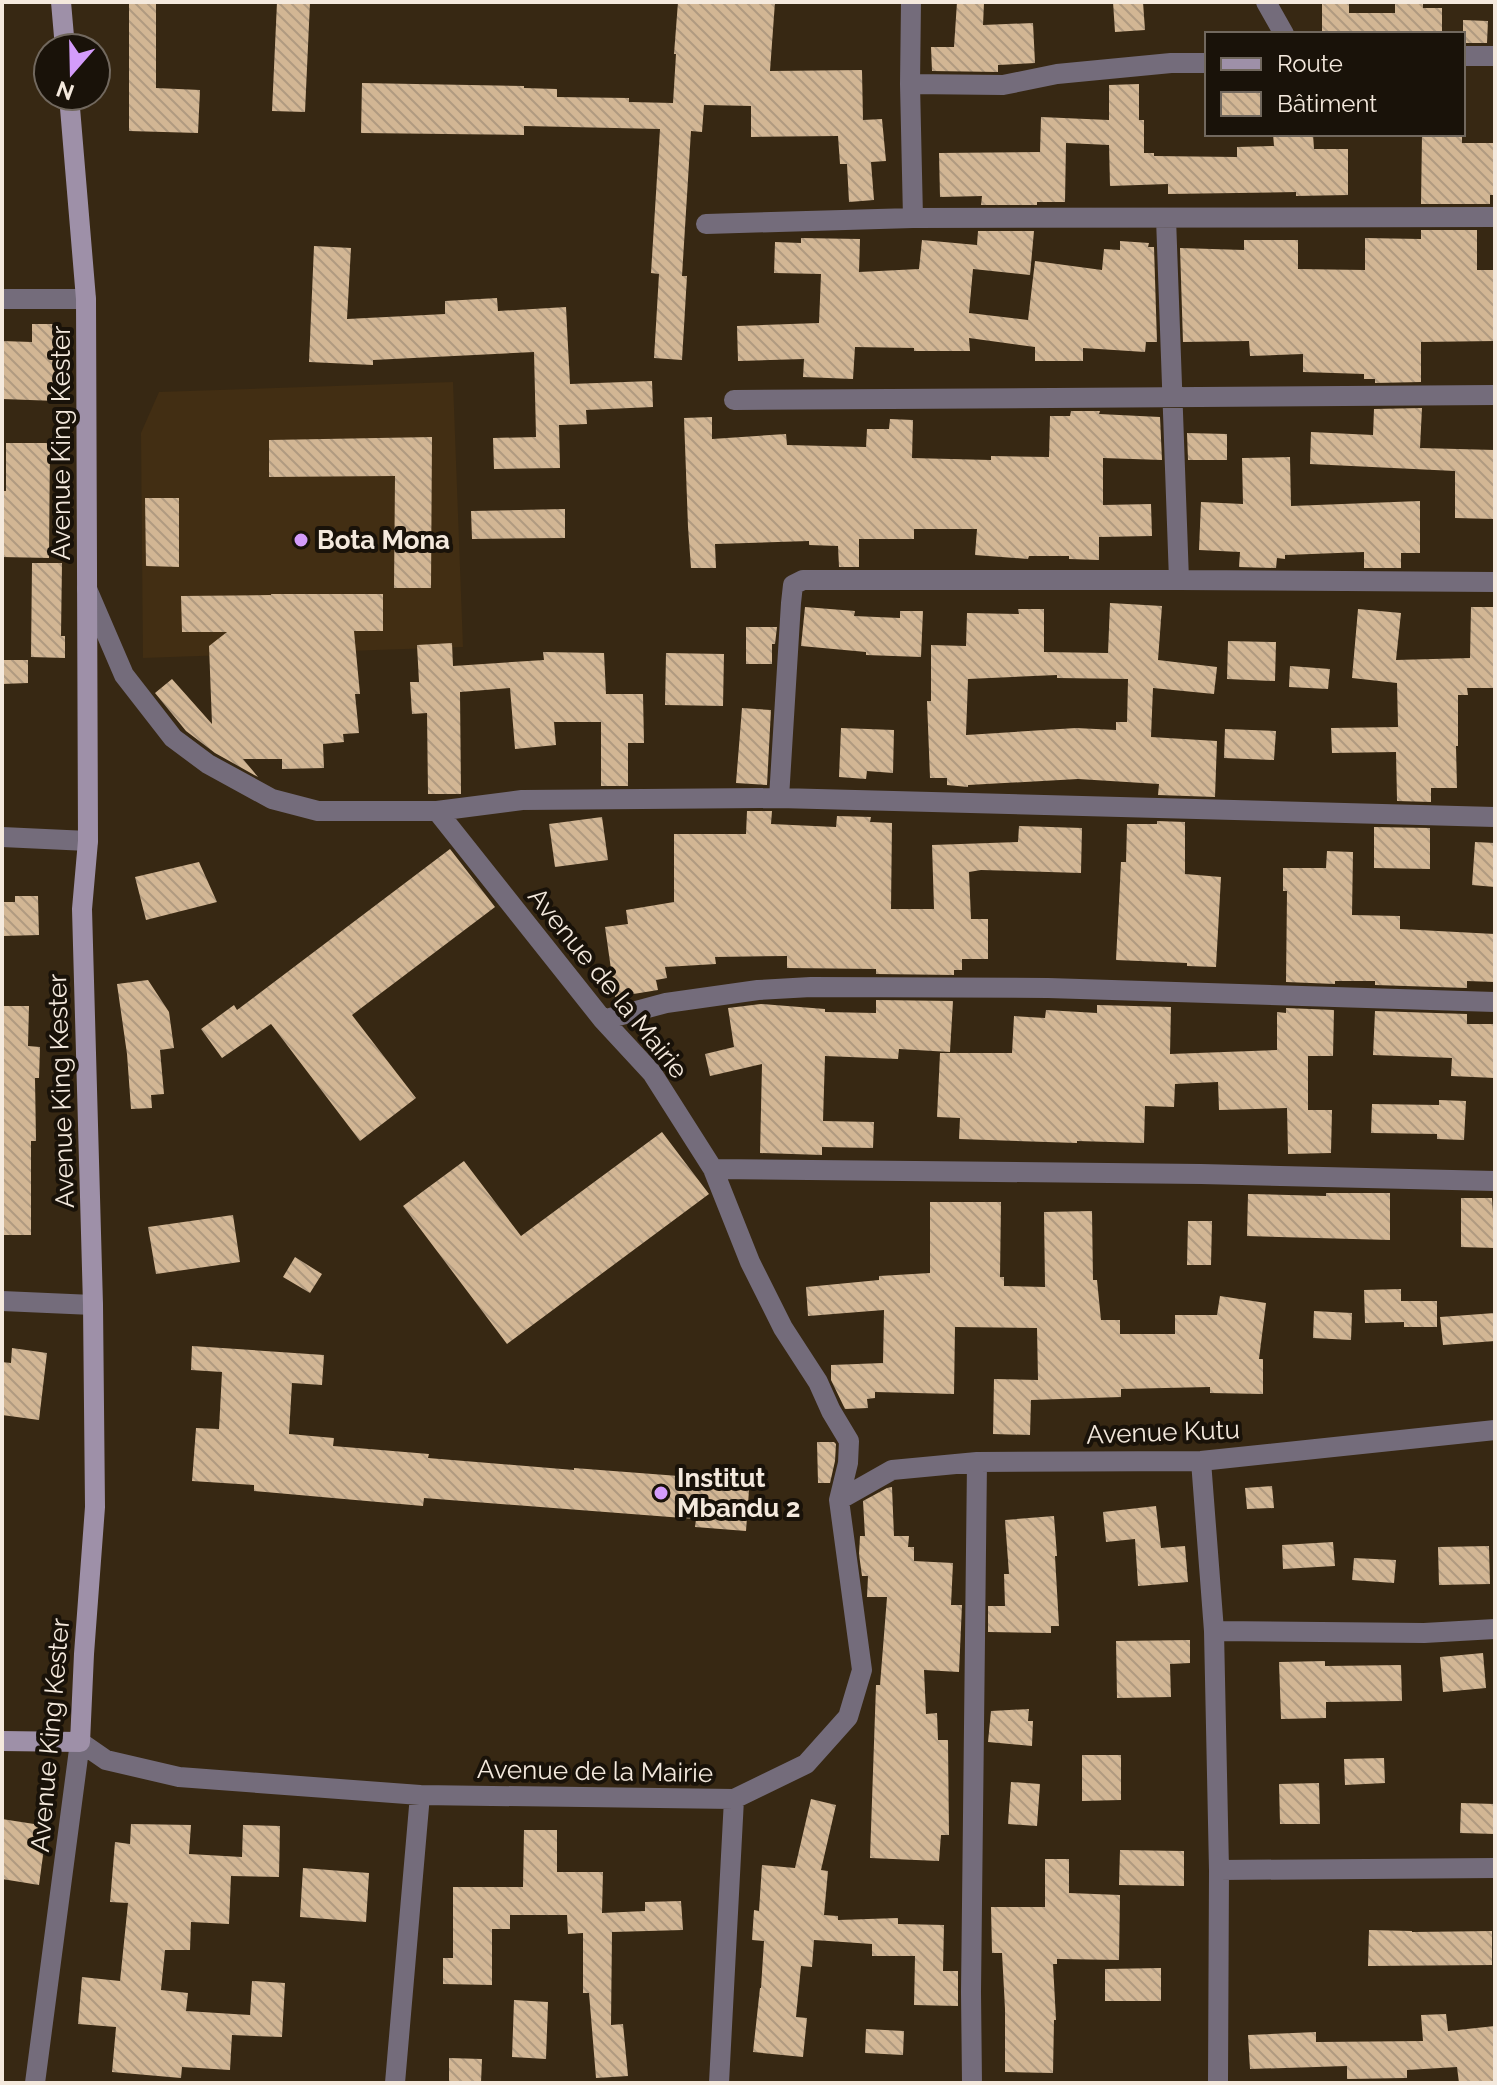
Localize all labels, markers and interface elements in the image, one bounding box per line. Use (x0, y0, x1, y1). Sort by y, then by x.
north arrow (32, 32, 112, 112)
legend (1205, 32, 1465, 136)
text: Route (1277, 49, 1343, 78)
text: N (53, 76, 77, 106)
text: Bâtiment (1277, 89, 1377, 118)
street label: Avenue King Kester (46, 326, 76, 560)
place label: Bota Mona (317, 525, 450, 555)
marker: Bota Mona (292, 531, 310, 549)
street label: Avenue de la Mairie (522, 882, 694, 1084)
street label: Avenue King Kester (42, 973, 80, 1209)
street label: Avenue Kutu (1086, 1414, 1240, 1450)
place label: Institut Mbandu 2 (677, 1463, 800, 1523)
marker: Institut Mbandu 2 (652, 1484, 670, 1502)
street label: Avenue King Kester (25, 1617, 75, 1853)
street label: Avenue de la Mairie (477, 1754, 713, 1788)

